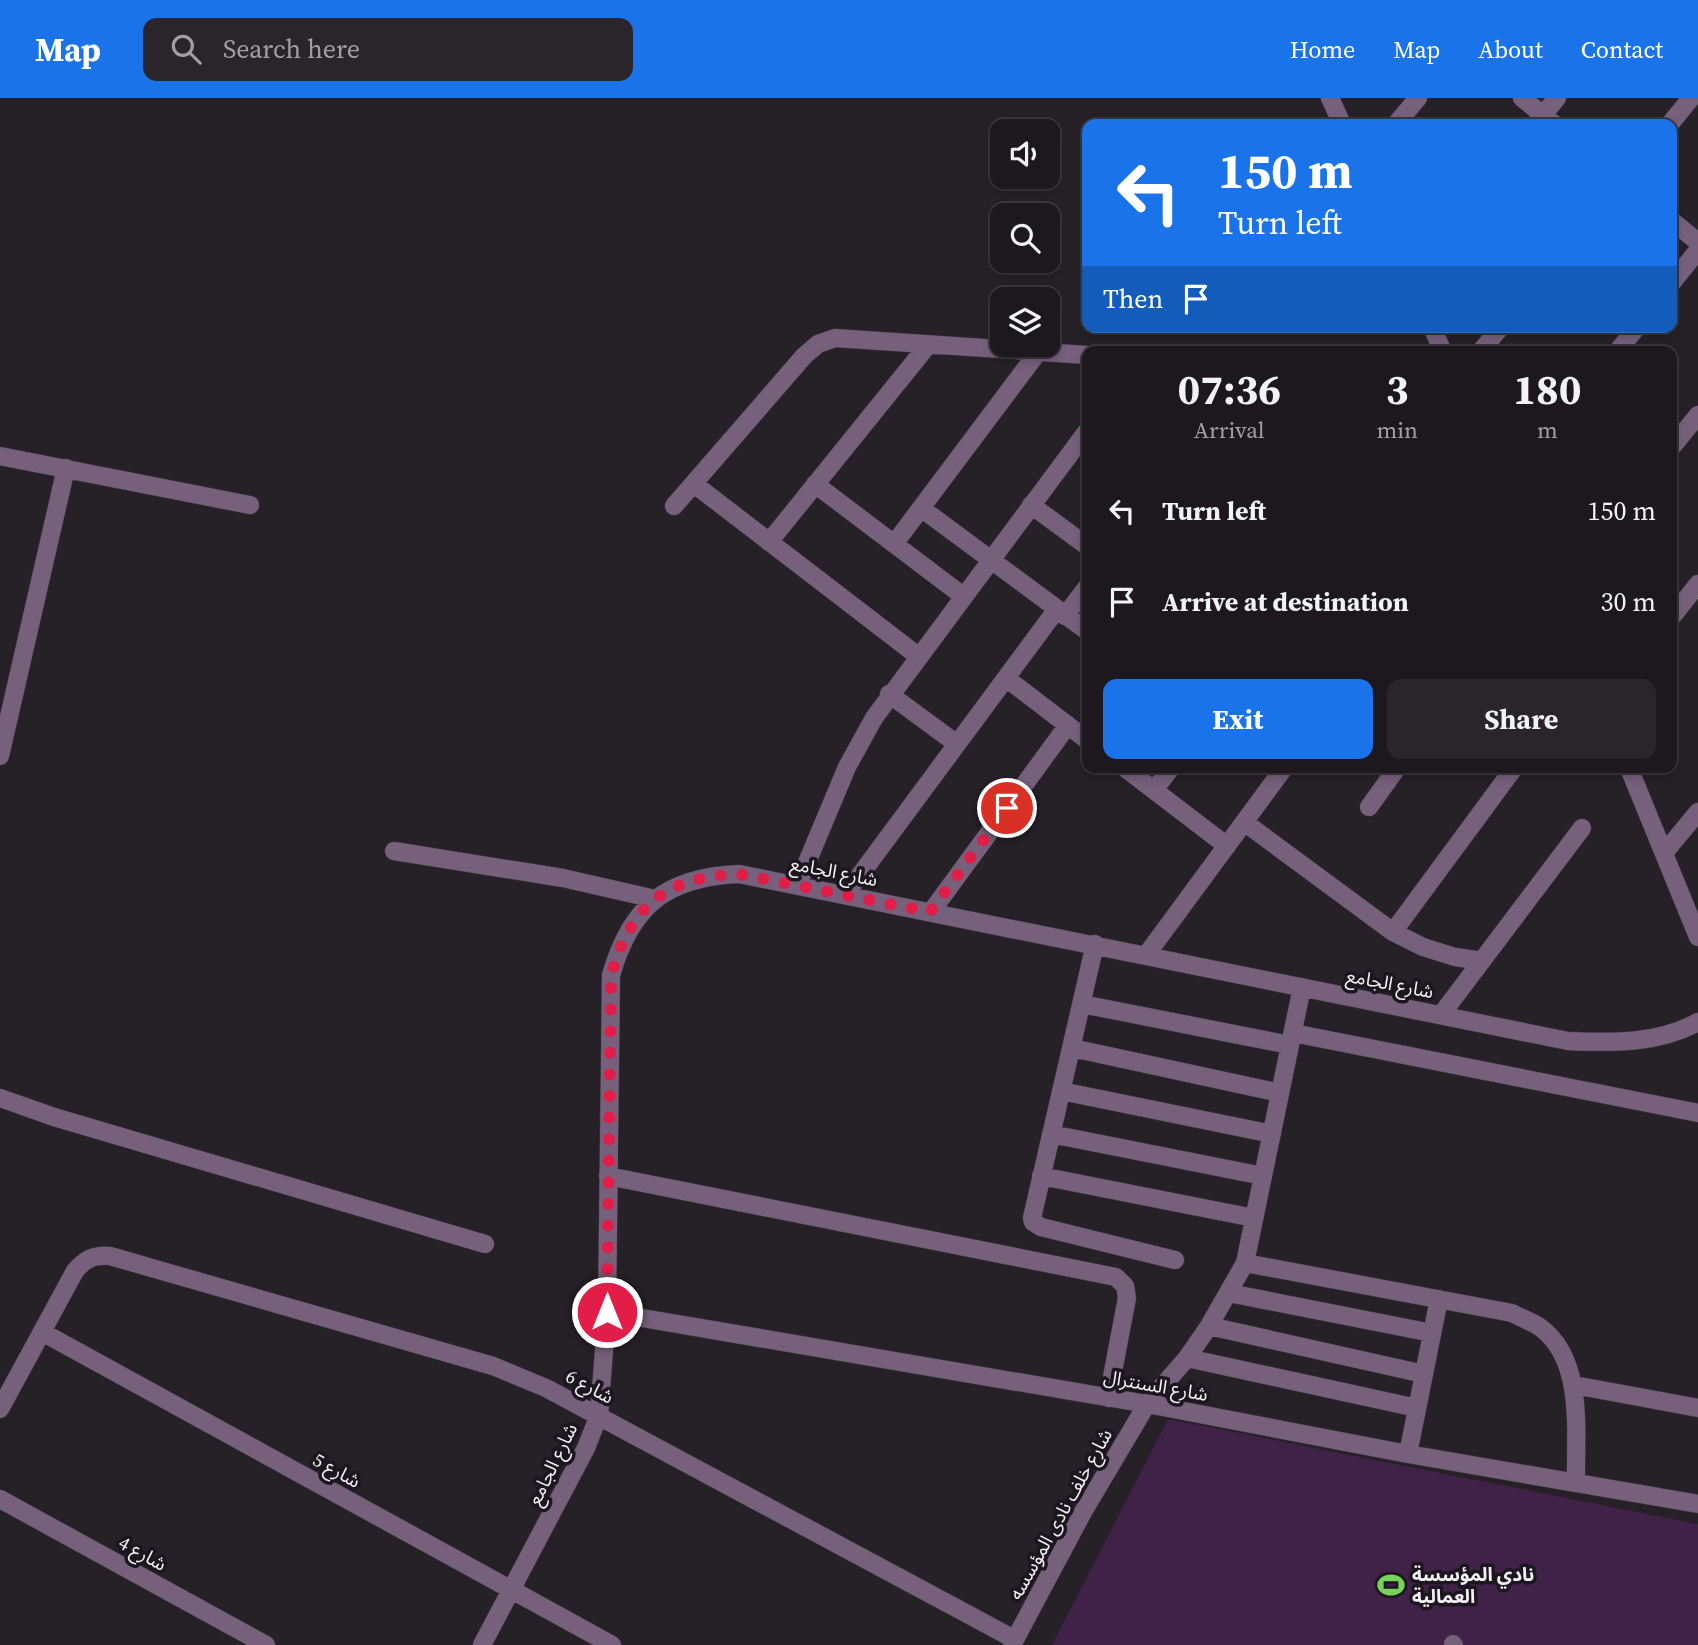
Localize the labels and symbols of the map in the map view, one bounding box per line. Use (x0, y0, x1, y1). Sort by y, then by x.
pin (977, 778, 1037, 838)
street label: شارع الجامع (788, 850, 880, 894)
street label: شارع الجامع (1344, 962, 1436, 1006)
position arrow (570, 1275, 644, 1349)
street label: شارع 6 (561, 1363, 619, 1410)
street label: شارع السنترال (1102, 1363, 1210, 1408)
street label: شارع الجامع (521, 1418, 585, 1510)
street label: شارع خلف نادى المؤسسه (1002, 1424, 1119, 1605)
street label: شارع 5 (308, 1446, 366, 1495)
street label: شارع 4 (114, 1529, 172, 1578)
place label: نادي المؤسسة العمالية (1412, 1561, 1534, 1609)
sports icon: نادي المؤسسة العمالية (1376, 1570, 1406, 1600)

